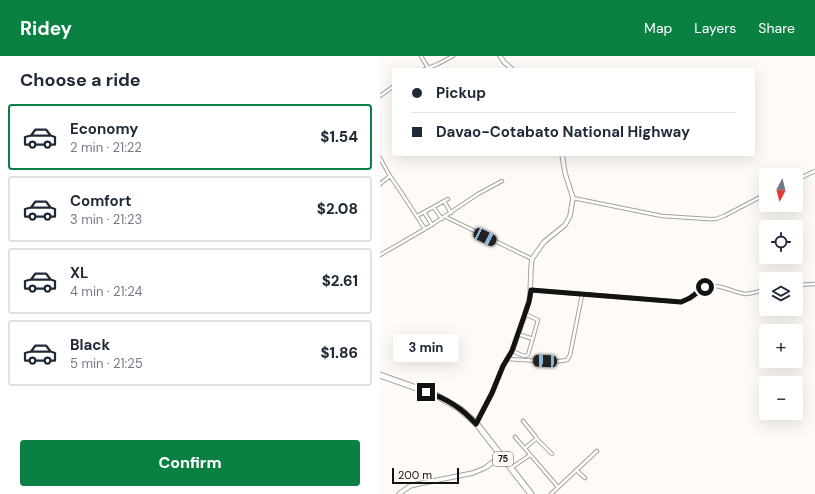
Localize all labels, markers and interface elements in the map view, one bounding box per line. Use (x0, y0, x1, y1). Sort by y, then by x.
text: Ridey (20, 16, 72, 41)
text: Map (644, 19, 672, 37)
text: Layers (694, 19, 736, 37)
text: Share (758, 19, 795, 37)
text: Choose a ride (20, 68, 141, 92)
text: Pickup (436, 83, 486, 103)
icon: car (22, 119, 58, 155)
text: Economy (70, 119, 138, 139)
text: Davao-Cotabato National Highway (436, 122, 690, 142)
text: $1.54 (320, 127, 358, 147)
text: 2 min · 21:22 (70, 139, 142, 156)
north arrow (759, 168, 803, 212)
map controls (759, 168, 803, 420)
icon: car (22, 191, 58, 227)
text: Comfort (70, 191, 131, 211)
text: $2.08 (317, 199, 358, 219)
text: 3 min · 21:23 (70, 211, 142, 228)
button: locate (759, 220, 803, 264)
car (472, 226, 498, 248)
icon: car (22, 263, 58, 299)
text: XL (70, 263, 88, 283)
text: $2.61 (322, 271, 358, 291)
button: layers (759, 272, 803, 316)
route start (696, 278, 714, 296)
text: 4 min · 21:24 (70, 283, 142, 300)
button: + (759, 324, 803, 368)
callout: 3 min (393, 334, 459, 362)
icon: car (22, 335, 58, 371)
text: Black (70, 335, 110, 355)
text: 3 min (409, 339, 443, 356)
text: $1.86 (320, 343, 358, 363)
text: 5 min · 21:25 (70, 355, 143, 372)
car (533, 355, 557, 367)
button: − (759, 376, 803, 420)
route end (417, 383, 435, 401)
button: Confirm (20, 440, 360, 486)
road number: 75 (493, 452, 513, 466)
scale bar (392, 466, 459, 485)
text: 200 m (398, 468, 432, 482)

